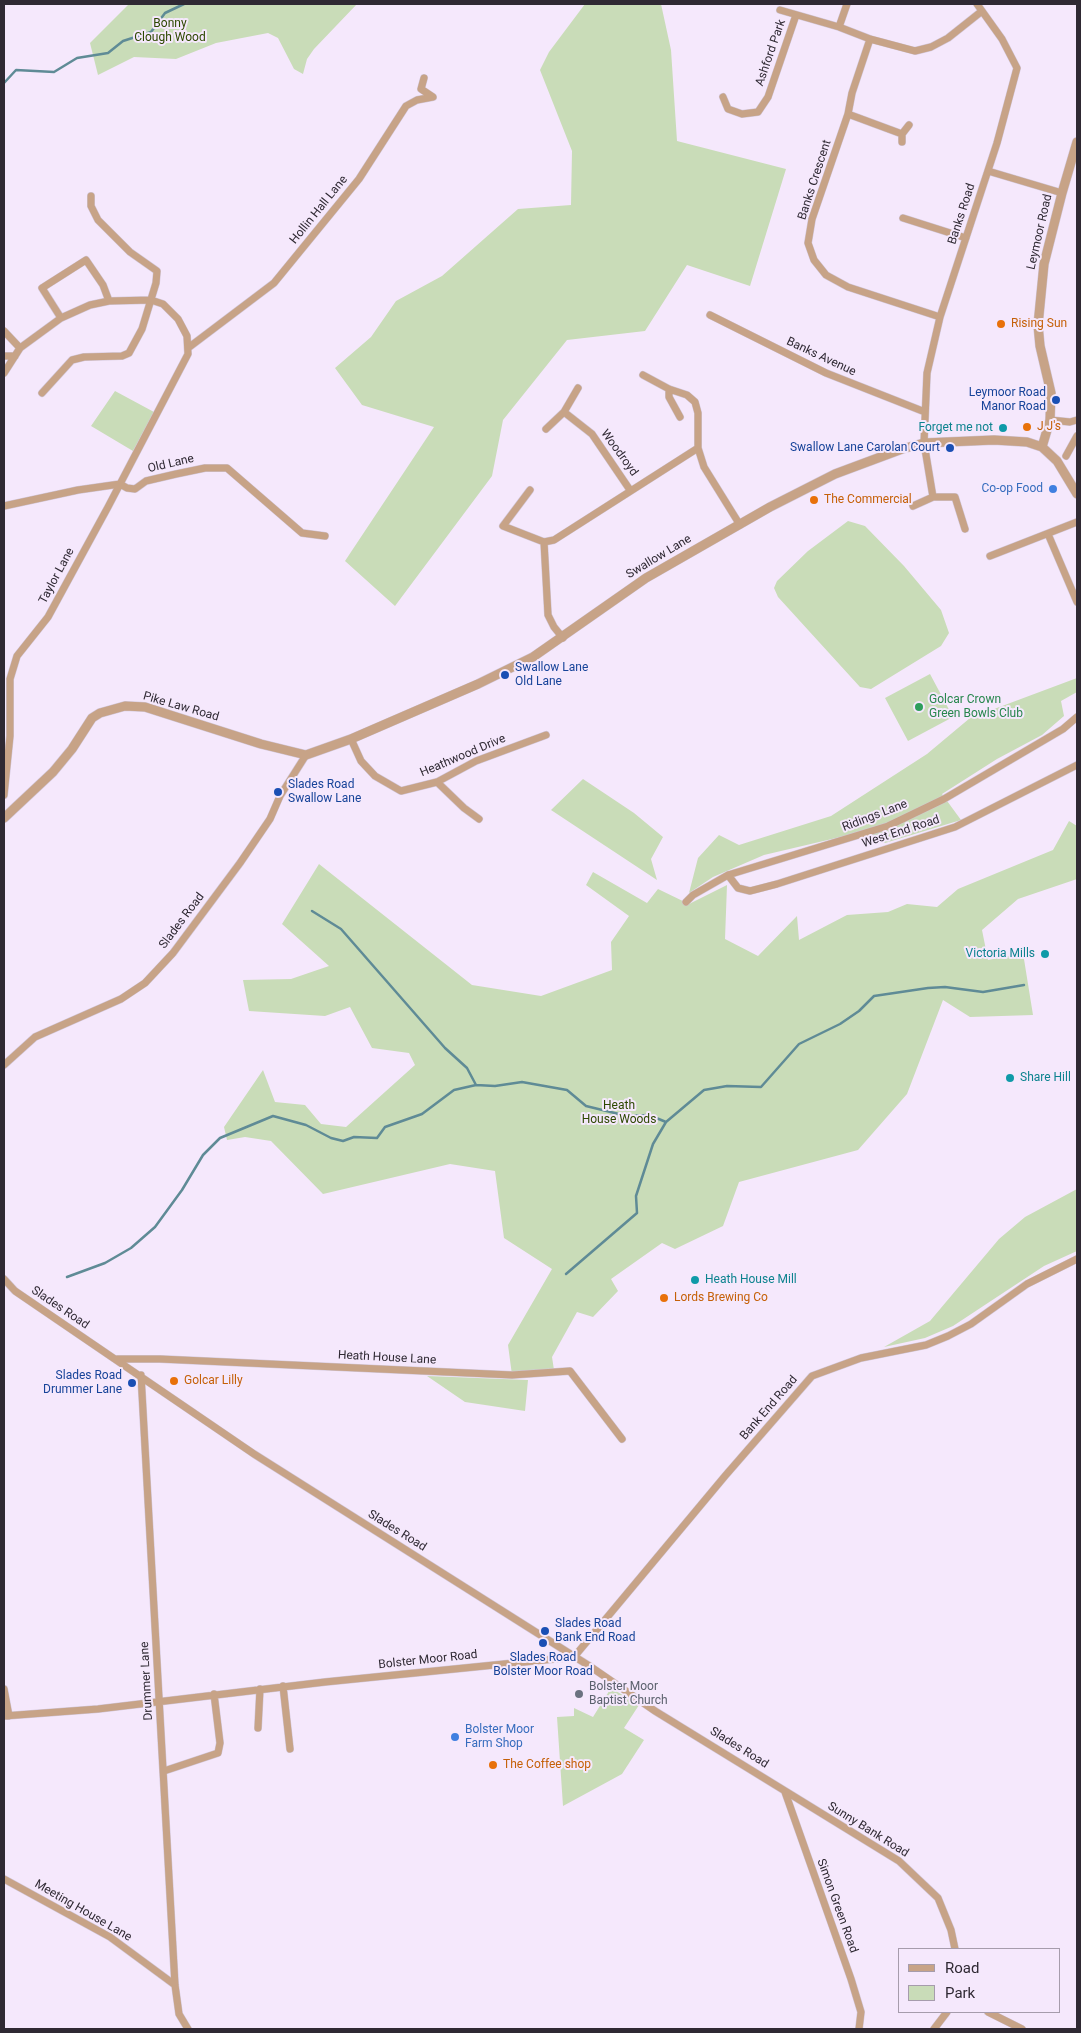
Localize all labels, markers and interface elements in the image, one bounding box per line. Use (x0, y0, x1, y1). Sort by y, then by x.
park label: Bonny Clough Wood (134, 17, 206, 45)
street label: Ashford Park (753, 18, 789, 88)
street label: Banks Crescent (795, 138, 835, 222)
street label: Hollin Hall Lane (287, 173, 351, 247)
street label: Banks Road (945, 182, 979, 246)
street label: Leymoor Road (1024, 193, 1056, 271)
place label: Rising Sun (1011, 317, 1067, 331)
marker: Rising Sun (995, 318, 1007, 330)
street label: Banks Avenue (784, 335, 858, 379)
place label: Leymoor Road Manor Road (969, 386, 1046, 414)
marker: Leymoor Road Manor Road (1050, 394, 1062, 406)
place label: J J's (1037, 420, 1061, 434)
place label: Forget me not (918, 421, 993, 435)
marker: J J's (1021, 421, 1033, 433)
marker: Forget me not (997, 422, 1009, 434)
street label: Woodroyd (597, 427, 641, 479)
place label: Swallow Lane Carolan Court (790, 441, 940, 455)
marker: Swallow Lane Carolan Court (944, 442, 956, 454)
street label: Old Lane (147, 452, 195, 476)
place label: Co-op Food (982, 482, 1043, 496)
marker: Co-op Food (1047, 483, 1059, 495)
place label: The Commercial (824, 493, 912, 507)
marker: The Commercial (808, 494, 820, 506)
street label: Swallow Lane (624, 532, 694, 582)
street label: Taylor Lane (36, 546, 78, 606)
place label: Swallow Lane Old Lane (515, 661, 588, 689)
marker: Swallow Lane Old Lane (499, 669, 511, 681)
street label: Pike Law Road (141, 689, 221, 725)
place label: Golcar Crown Green Bowls Club (929, 693, 1023, 721)
marker: Golcar Crown Green Bowls Club (913, 701, 925, 713)
street label: Heathwood Drive (418, 732, 508, 780)
place label: Slades Road Swallow Lane (288, 778, 361, 806)
marker: Slades Road Swallow Lane (272, 786, 284, 798)
street label: Ridings Lane (840, 797, 910, 835)
street label: West End Road (860, 813, 942, 851)
street label: Slades Road (156, 890, 208, 952)
place label: Victoria Mills (966, 947, 1035, 961)
marker: Victoria Mills (1039, 948, 1051, 960)
place label: Share Hill (1020, 1071, 1071, 1085)
marker: Share Hill (1004, 1072, 1016, 1084)
park label: Heath House Woods (582, 1099, 656, 1127)
place label: Heath House Mill (705, 1273, 797, 1287)
marker: Heath House Mill (689, 1274, 701, 1286)
street label: Slades Road (28, 1283, 92, 1333)
place label: Lords Brewing Co (674, 1291, 768, 1305)
marker: Lords Brewing Co (658, 1292, 670, 1304)
street label: Heath House Lane (337, 1348, 437, 1368)
place label: Slades Road Drummer Lane (43, 1369, 122, 1397)
street label: Bank End Road (737, 1373, 801, 1443)
place label: Golcar Lilly (184, 1374, 243, 1388)
marker: Golcar Lilly (168, 1375, 180, 1387)
marker: Slades Road Drummer Lane (126, 1377, 138, 1389)
street label: Slades Road (365, 1507, 429, 1555)
place label: Slades Road Bank End Road (555, 1617, 635, 1645)
marker: Slades Road Bank End Road (539, 1625, 551, 1637)
marker: Slades Road Bolster Moor Road (537, 1637, 549, 1649)
street label: Drummer Lane (138, 1641, 156, 1721)
street label: Bolster Moor Road (378, 1648, 478, 1672)
place label: Slades Road Bolster Moor Road (493, 1651, 593, 1679)
place label: Bolster Moor Baptist Church (589, 1680, 668, 1708)
marker: Bolster Moor Baptist Church (573, 1688, 585, 1700)
place label: Bolster Moor Farm Shop (465, 1723, 534, 1751)
street label: Slades Road (707, 1724, 771, 1772)
marker: Bolster Moor Farm Shop (449, 1731, 461, 1743)
place label: The Coffee shop (503, 1758, 591, 1772)
marker: The Coffee shop (487, 1759, 499, 1771)
street label: Sunny Bank Road (825, 1799, 911, 1861)
street label: Simon Green Road (813, 1857, 861, 1955)
street label: Meeting House Lane (32, 1877, 134, 1945)
legend (898, 1948, 1061, 2013)
text: Road (945, 1959, 979, 1977)
text: Park (945, 1984, 975, 2002)

